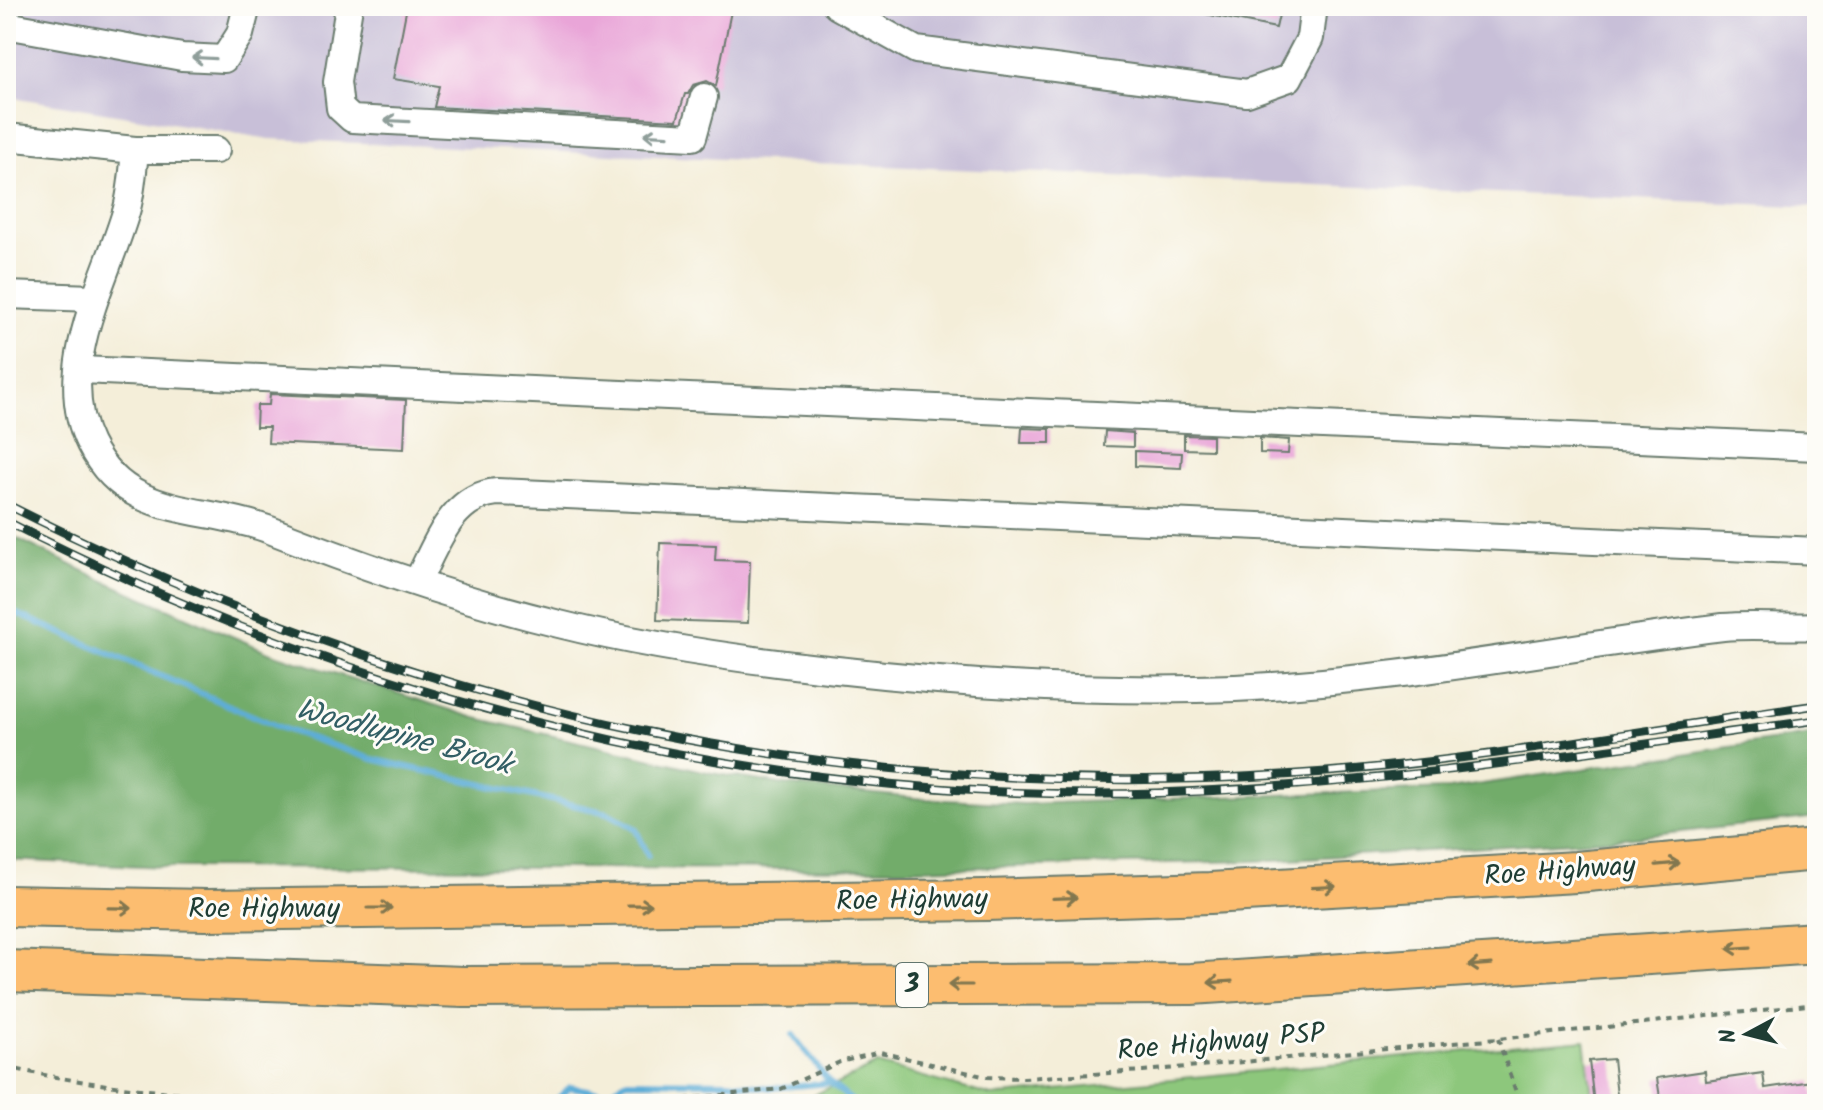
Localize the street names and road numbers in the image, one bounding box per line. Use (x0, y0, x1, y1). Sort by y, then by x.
street label: Roe Highway (1483, 844, 1638, 900)
street label: Roe Highway (836, 877, 989, 925)
street label: Roe Highway (188, 887, 341, 932)
road number: 3 (896, 963, 928, 1007)
street label: Roe Highway PSP (1115, 1011, 1327, 1074)

